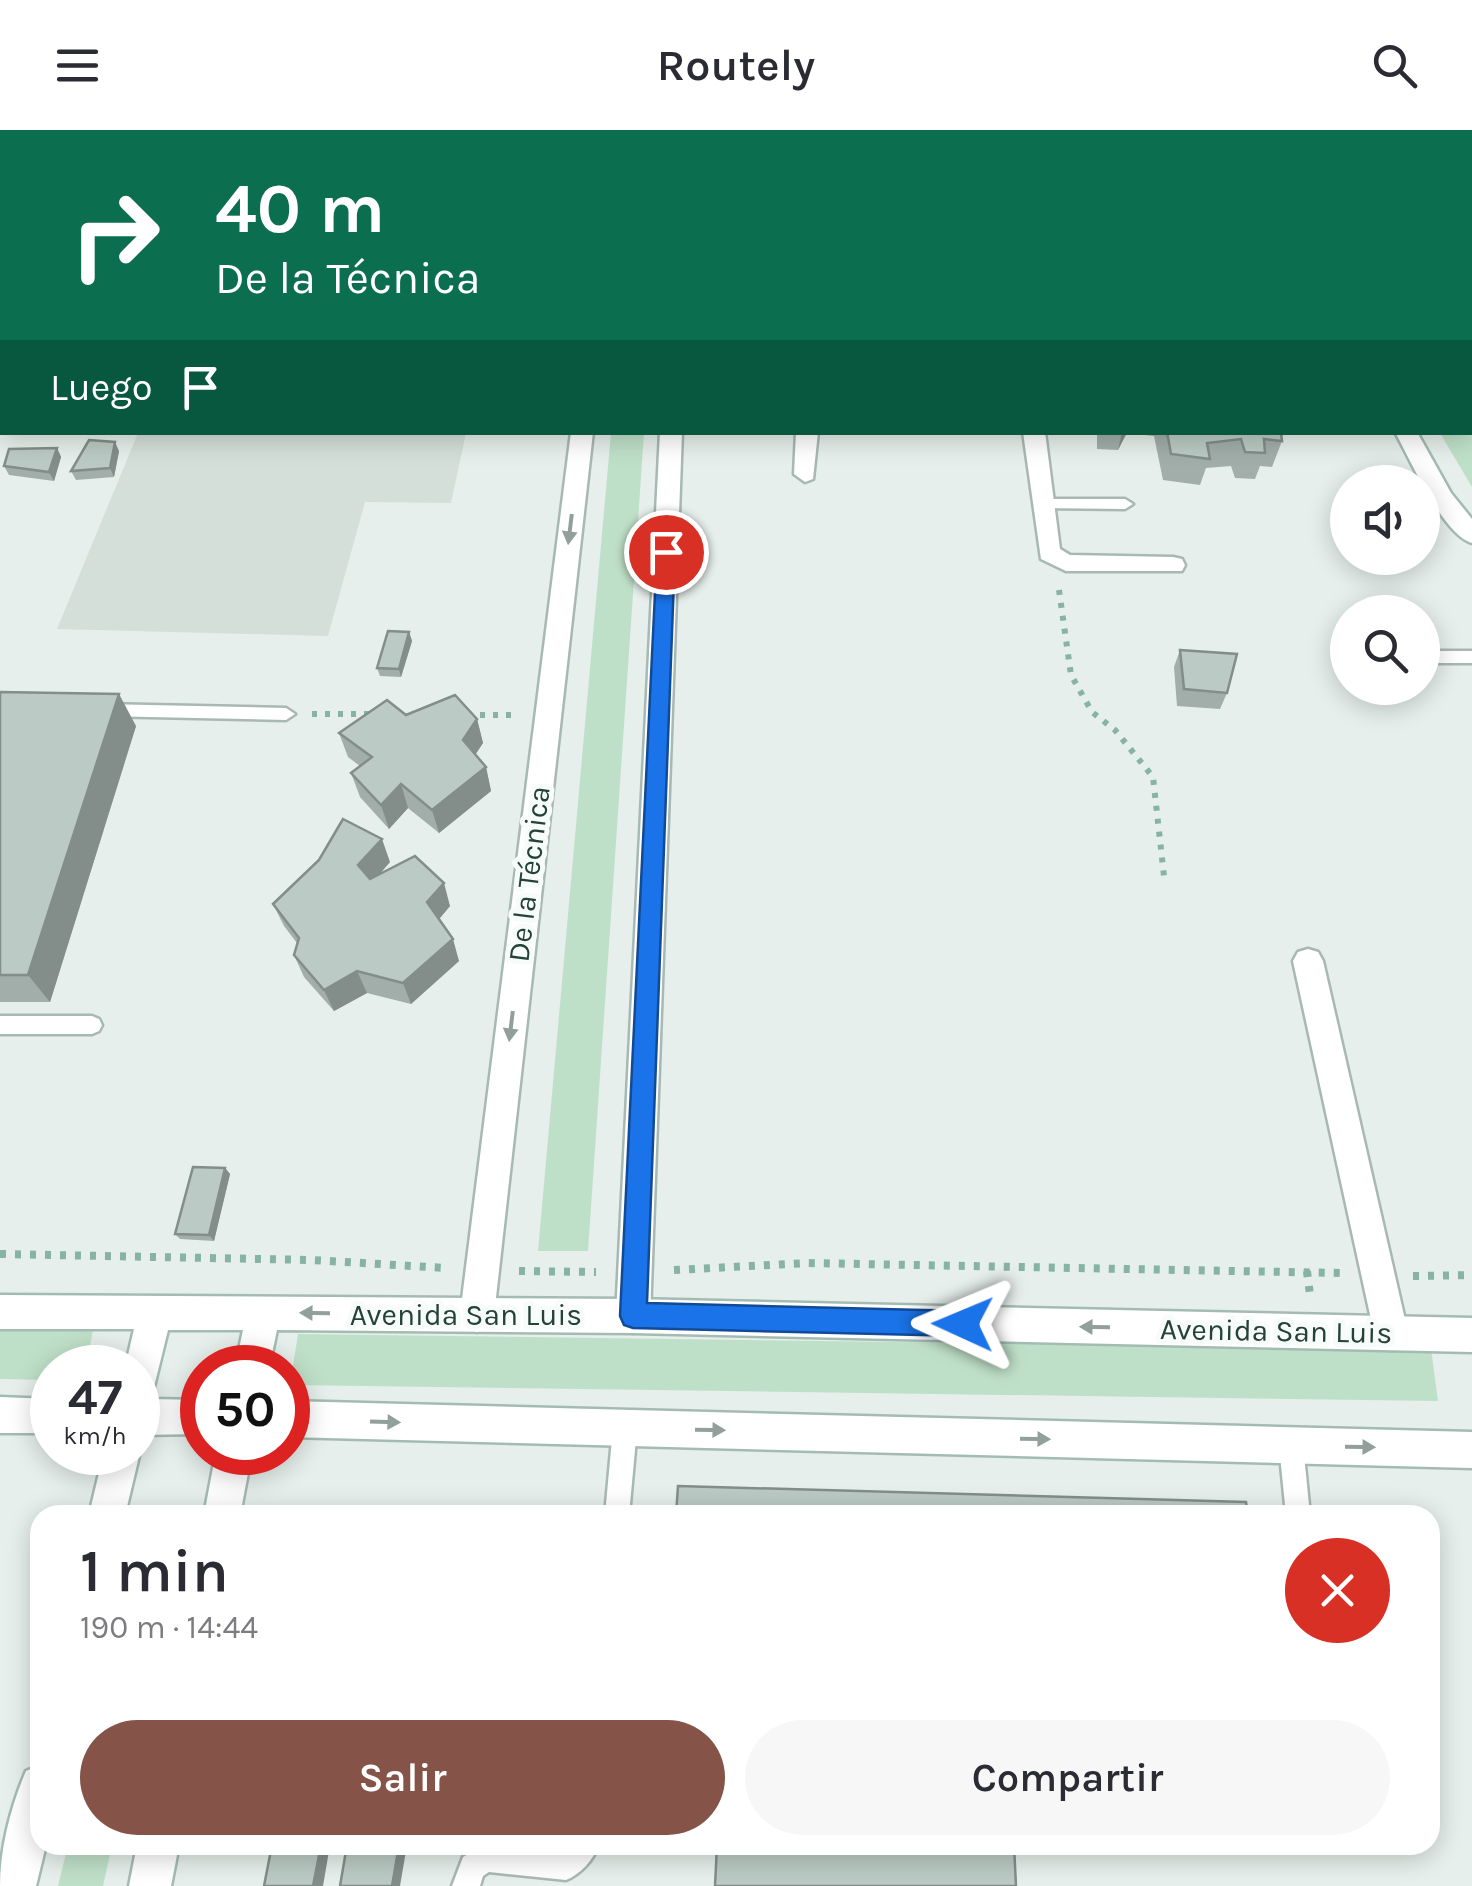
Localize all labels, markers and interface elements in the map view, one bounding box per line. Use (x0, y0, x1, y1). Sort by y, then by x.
icon: menu (50, 38, 105, 93)
icon: search (1367, 38, 1422, 93)
text: Routely (657, 39, 815, 91)
text: 40 m (215, 168, 385, 250)
icon: right (50, 170, 180, 300)
text: De la Técnica (215, 252, 481, 304)
icon: arrive (173, 360, 228, 415)
text: Luego (50, 365, 153, 410)
map controls (1330, 465, 1440, 705)
button: sound (1330, 465, 1440, 575)
pin (624, 510, 709, 595)
one-way arrow (562, 514, 578, 546)
icon: arrive (639, 525, 694, 580)
button: search (1330, 595, 1440, 705)
street label: De la Técnica (500, 784, 558, 964)
one-way arrow (503, 1010, 519, 1042)
position arrow (911, 1272, 1015, 1376)
street label: Avenida San Luis (350, 1297, 582, 1333)
one-way arrow (298, 1305, 330, 1321)
street label: Avenida San Luis (1160, 1311, 1392, 1351)
one-way arrow (1078, 1318, 1110, 1334)
speed limit sign: 50 (180, 1345, 310, 1475)
text: 47 (68, 1368, 122, 1427)
one-way arrow (369, 1414, 401, 1430)
text: km/h (63, 1421, 127, 1450)
one-way arrow (694, 1423, 726, 1439)
one-way arrow (1019, 1431, 1051, 1447)
one-way arrow (1344, 1439, 1376, 1455)
text: 1 min (80, 1536, 229, 1606)
button: close (1285, 1538, 1390, 1643)
text: 190 m · 14:44 (80, 1609, 258, 1646)
button: Salir (80, 1720, 725, 1835)
button: Compartir (745, 1720, 1390, 1835)

